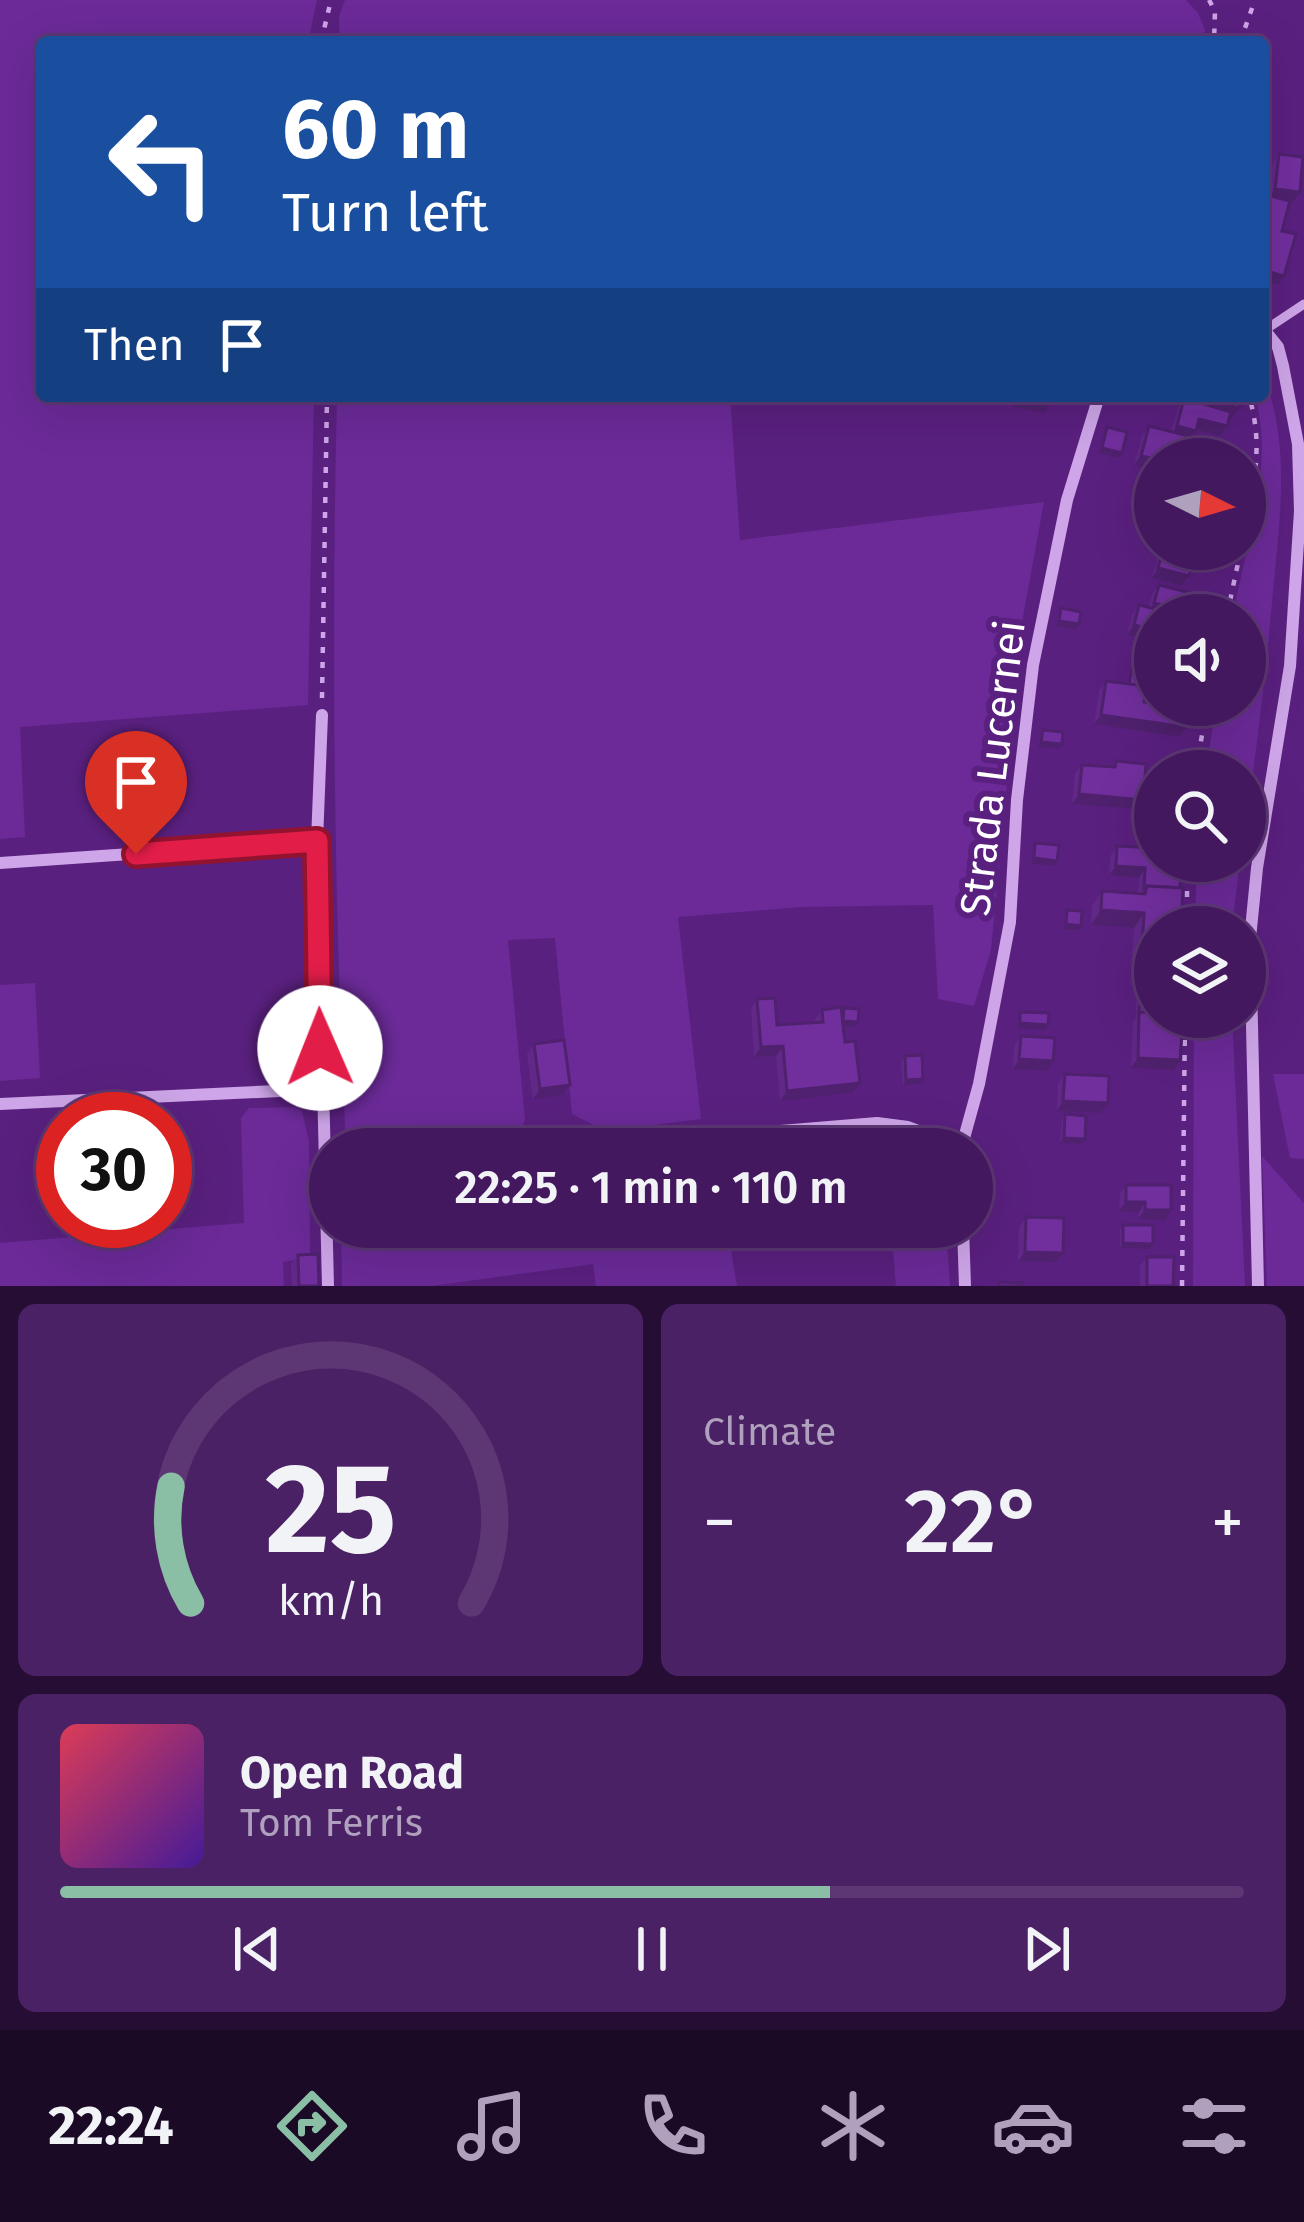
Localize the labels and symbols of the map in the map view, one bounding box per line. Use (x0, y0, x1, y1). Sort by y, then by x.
north arrow (1134, 438, 1266, 570)
street label: Strada Lucernei (950, 617, 1036, 919)
pin (85, 731, 187, 854)
position arrow (257, 985, 383, 1111)
speed limit sign: 30 (36, 1092, 192, 1248)

